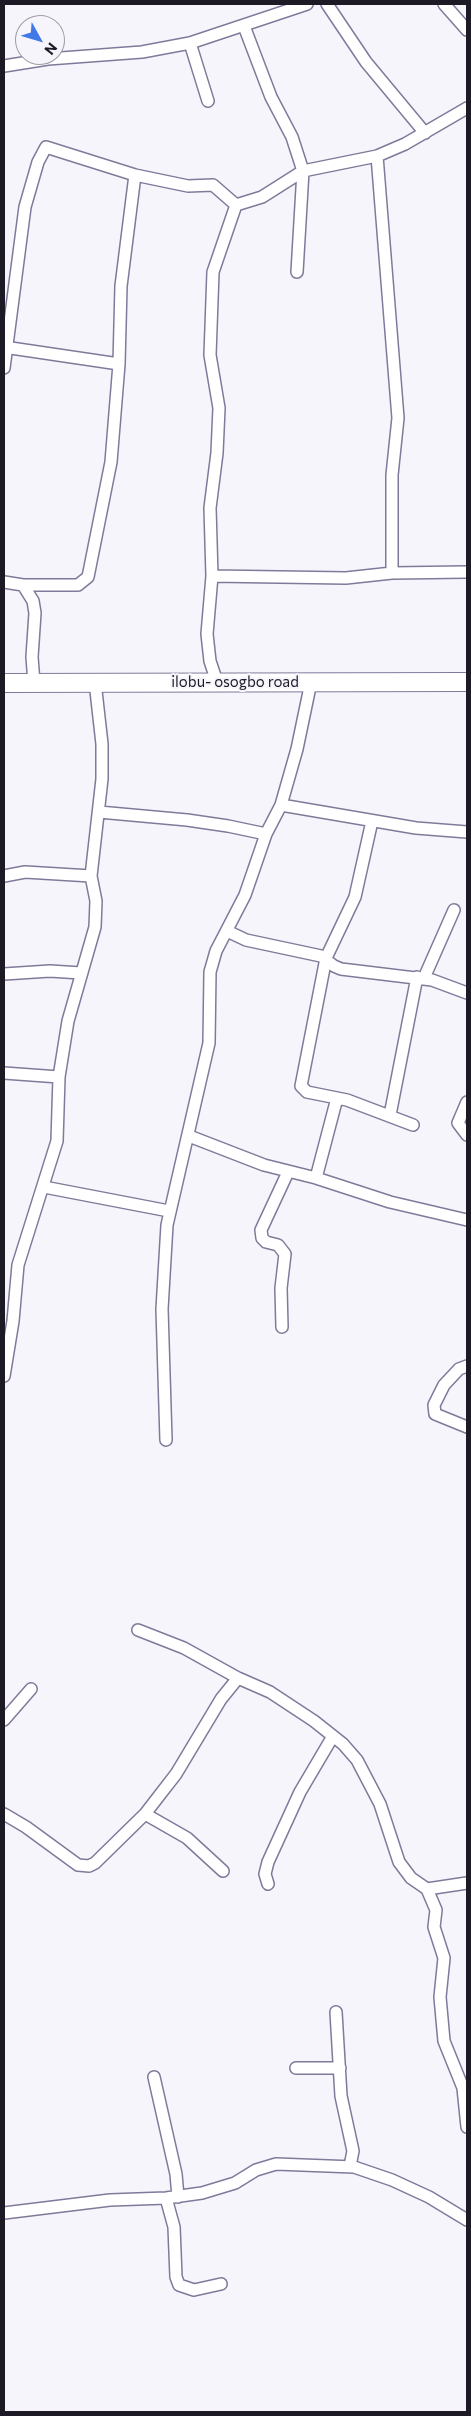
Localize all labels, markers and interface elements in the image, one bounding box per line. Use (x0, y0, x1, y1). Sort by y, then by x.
north arrow (15, 15, 65, 65)
text: N (41, 40, 61, 59)
street label: ilobu- osogbo road (171, 673, 299, 691)

